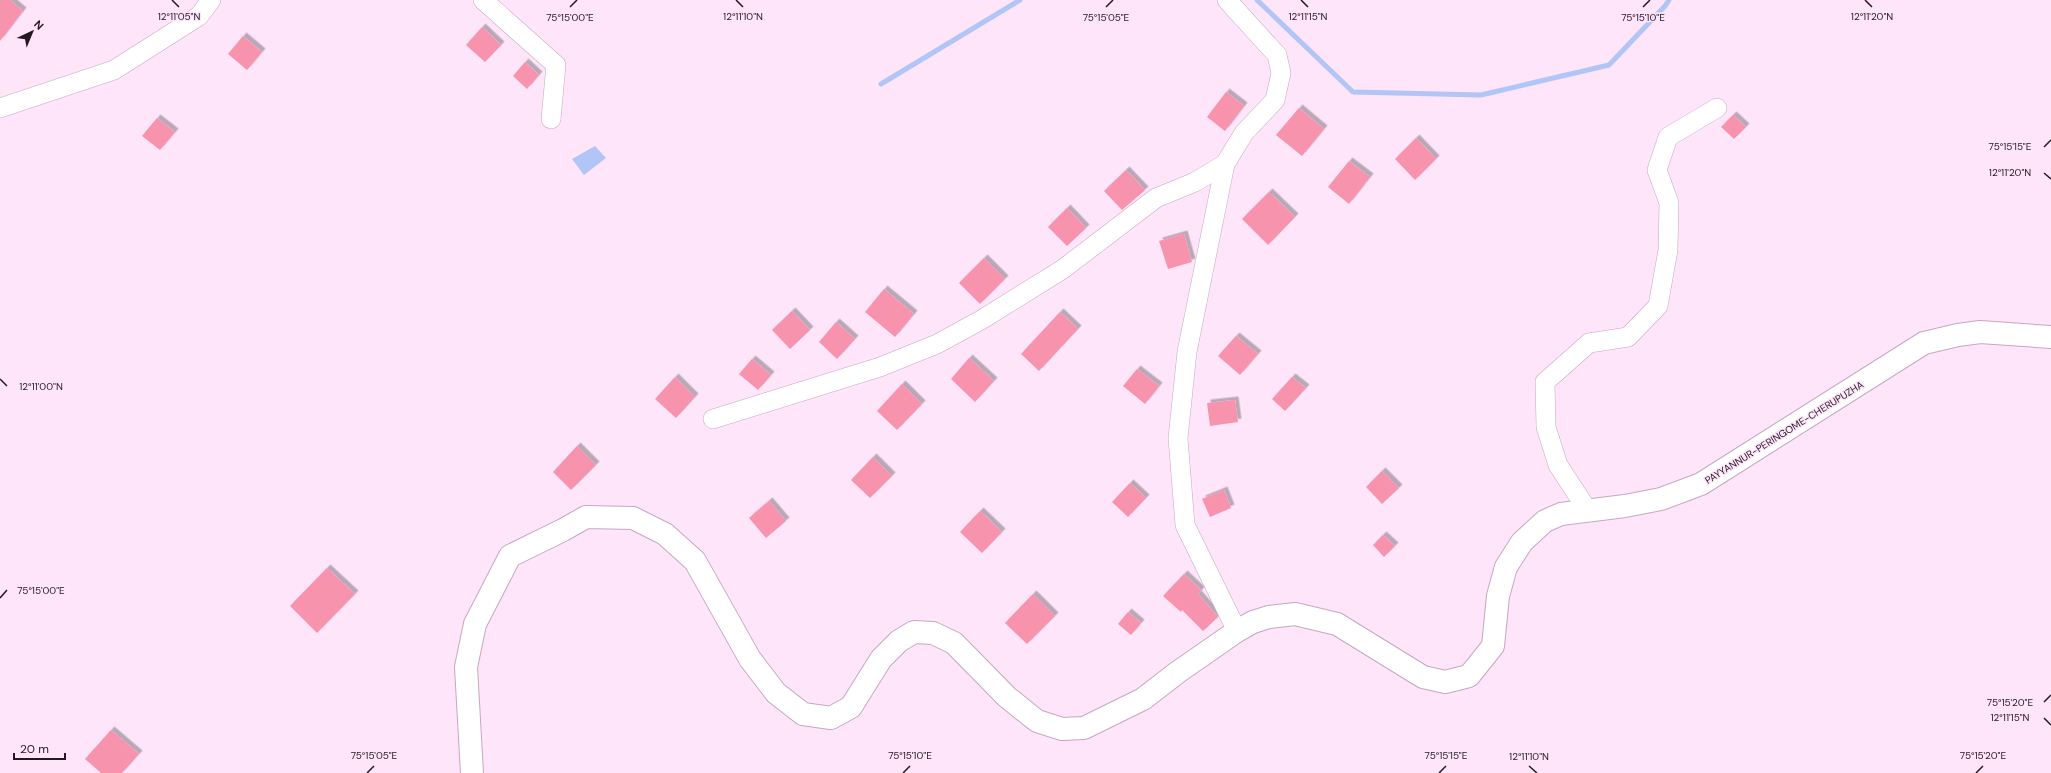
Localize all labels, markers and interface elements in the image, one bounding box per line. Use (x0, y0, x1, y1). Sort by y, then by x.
text: 12°11'05"N (158, 10, 200, 23)
text: 12°11'10"N (723, 10, 763, 23)
text: 12°11'15"N (1288, 10, 1328, 23)
text: 12°11'20"N (1851, 10, 1893, 23)
text: 75°15'00"E (546, 11, 594, 24)
text: 75°15'05"E (1083, 11, 1130, 24)
text: 75°15'10"E (1621, 11, 1665, 24)
north arrow (12, 12, 52, 52)
text: N (31, 17, 47, 33)
text: 75°15'15"E (1989, 140, 2032, 153)
text: 12°11'20"N (1989, 166, 2031, 179)
street label: PAYYANNUR-PERINGOME-CHERUPUZHA (1702, 378, 1866, 487)
text: 12°11'00"N (19, 380, 63, 393)
text: 75°15'00"E (17, 584, 65, 597)
text: 75°15'20"E (1987, 696, 2033, 709)
text: 12°11'15"N (1990, 711, 2030, 724)
scale bar (14, 735, 65, 761)
text: 20 m (20, 741, 49, 757)
text: 75°15'05"E (351, 749, 398, 762)
text: 75°15'10"E (888, 749, 932, 762)
text: 75°15'15"E (1425, 749, 1468, 762)
text: 75°15'20"E (1960, 749, 2006, 762)
text: 12°11'10"N (1509, 750, 1549, 763)

